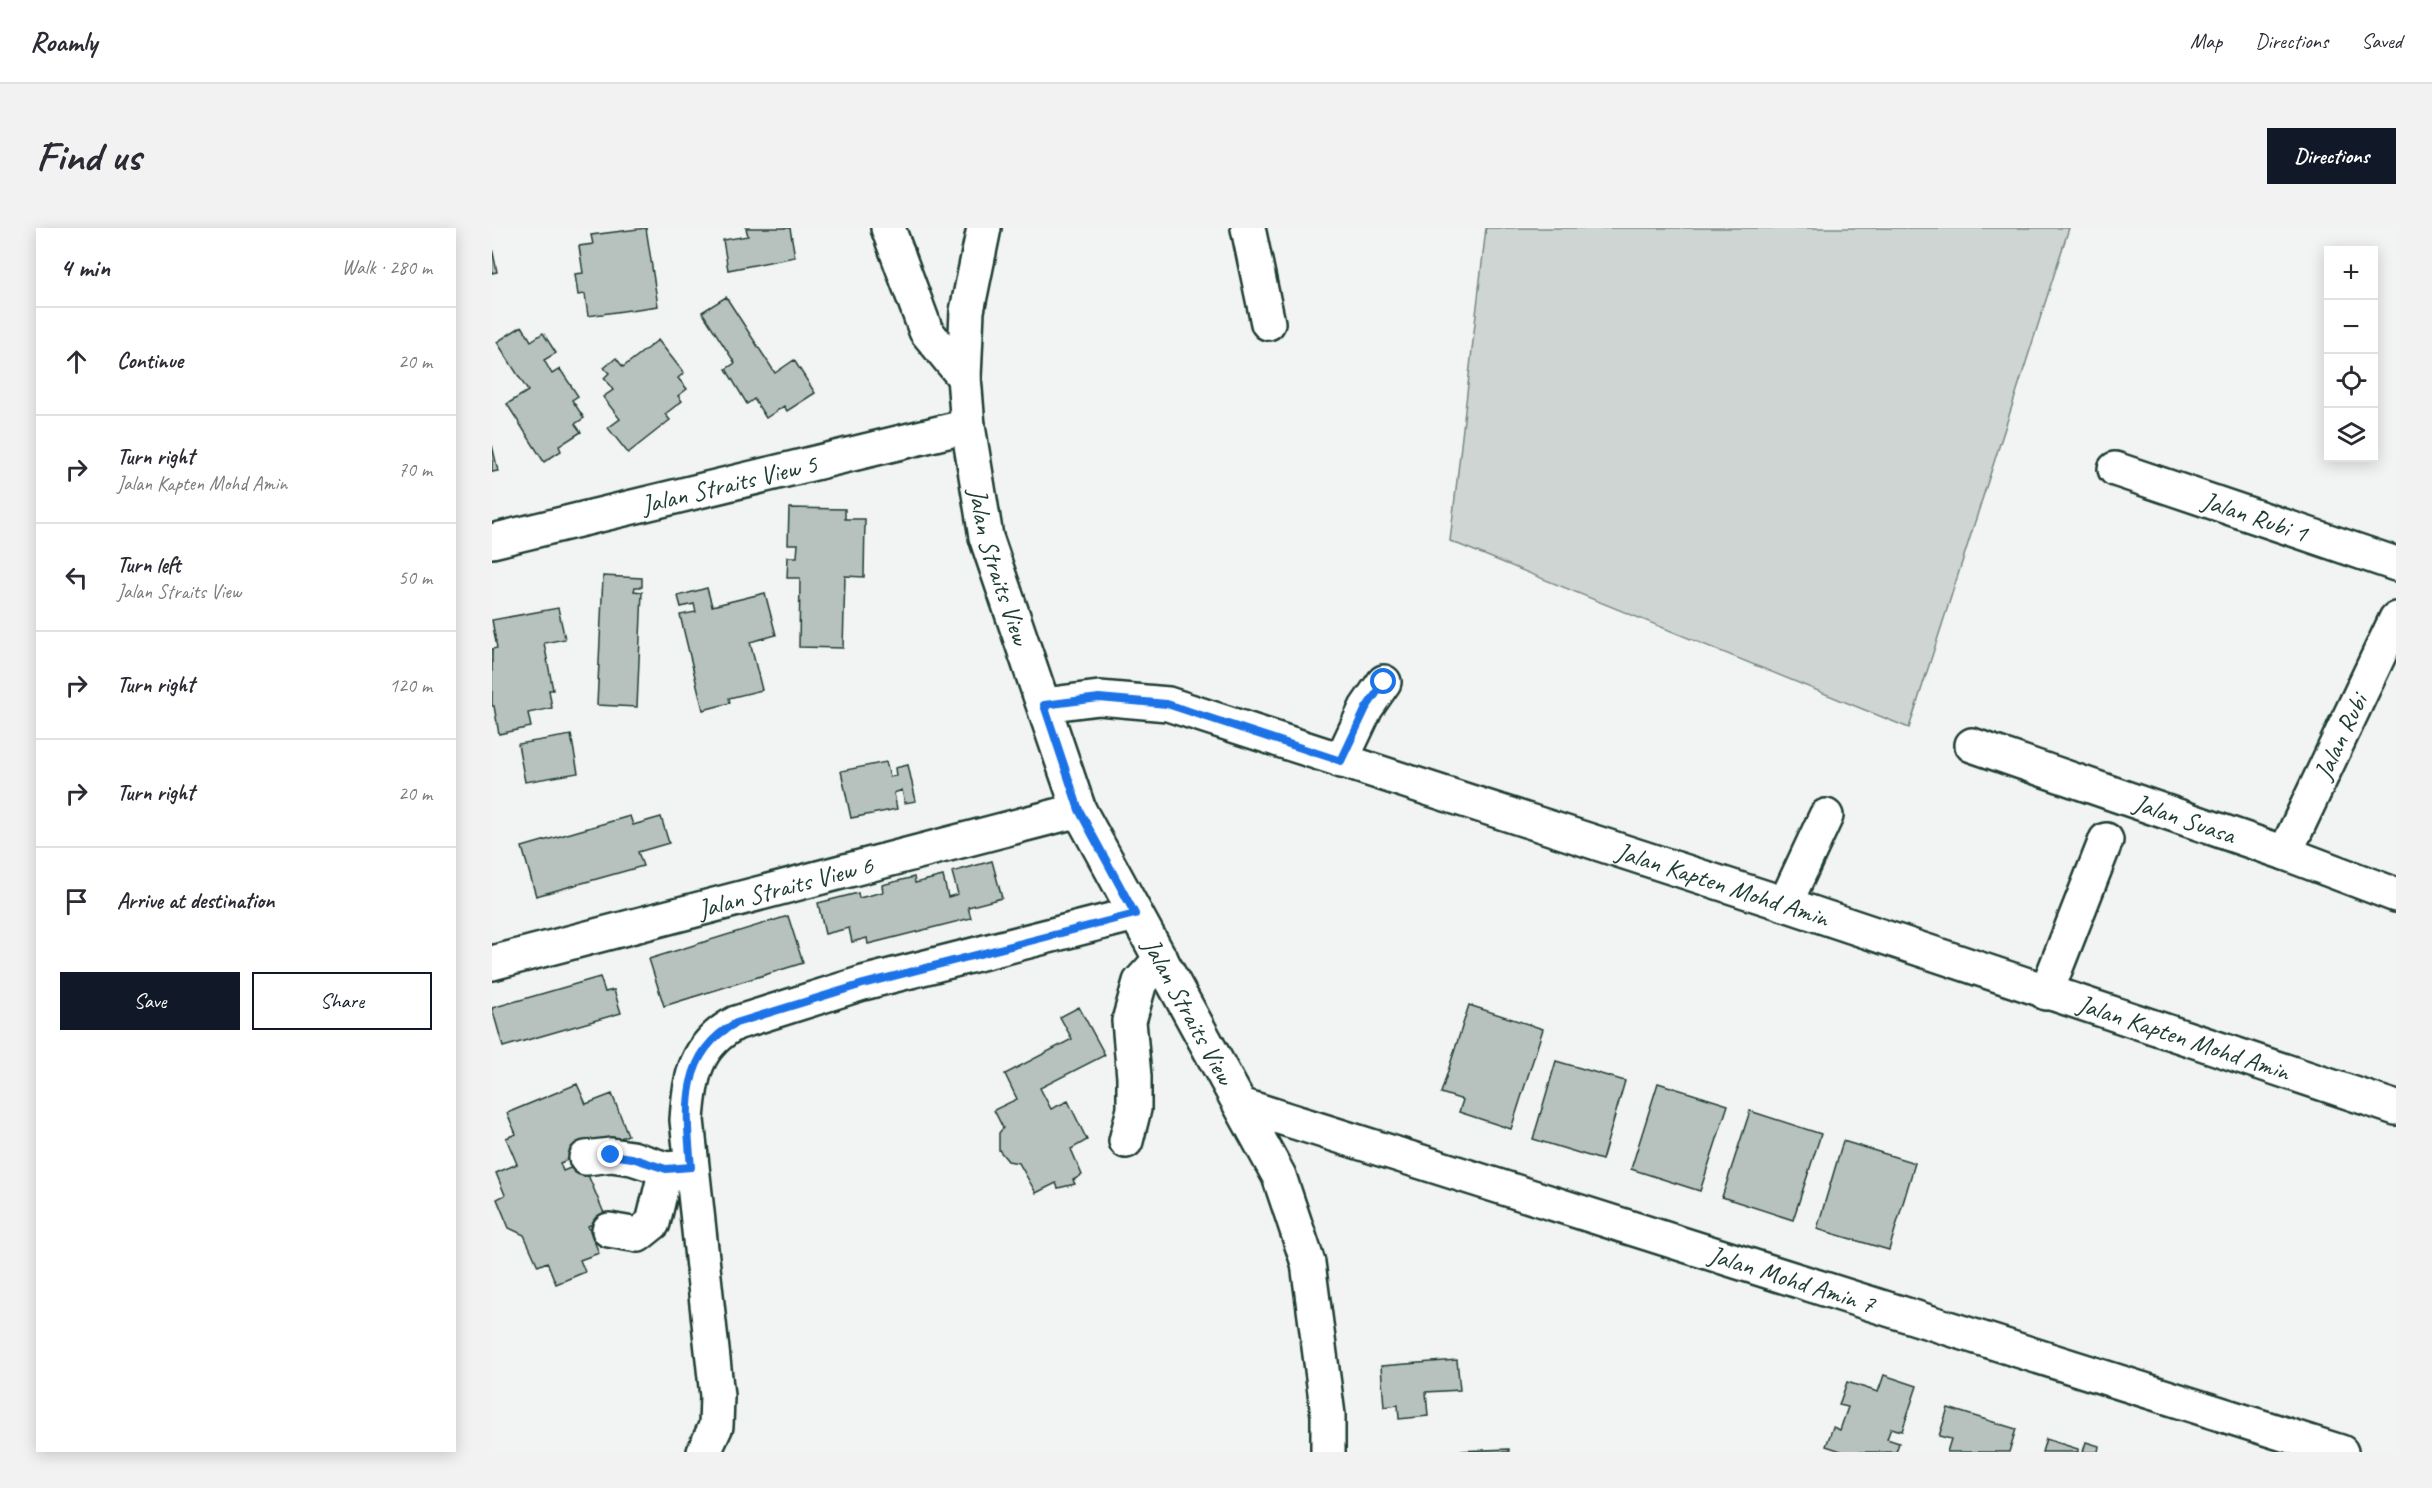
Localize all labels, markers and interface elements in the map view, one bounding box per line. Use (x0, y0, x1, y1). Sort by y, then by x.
text: Roamly (30, 24, 97, 59)
text: Map (2190, 28, 2222, 54)
text: Directions (2255, 28, 2328, 54)
text: Saved (2361, 28, 2402, 54)
button: Directions (2267, 128, 2396, 184)
text: Find us (36, 130, 141, 183)
map controls (2324, 246, 2378, 462)
button: + (2324, 246, 2378, 300)
text: 4 min (60, 251, 110, 284)
text: Walk · 280 m (342, 255, 432, 280)
button: − (2324, 300, 2378, 354)
icon: ahead (60, 345, 93, 378)
text: Continue (117, 347, 183, 375)
text: 20 m (398, 349, 432, 374)
button: locate (2324, 354, 2378, 408)
button: layers (2324, 408, 2378, 462)
text: Turn right (117, 443, 194, 471)
street label: Jalan Straits View 5 (636, 446, 822, 521)
icon: right (60, 453, 93, 486)
text: 70 m (398, 457, 432, 482)
text: Jalan Kapten Mohd Amin (117, 471, 287, 496)
street label: Jalan Rubi 1 (2197, 483, 2313, 550)
street label: Jalan Straits View (962, 484, 1039, 651)
text: Turn left (117, 551, 181, 579)
icon: left (60, 561, 93, 594)
text: 50 m (398, 565, 432, 590)
text: Jalan Straits View (117, 579, 241, 604)
route start (1370, 668, 1396, 694)
icon: right (60, 669, 93, 702)
text: Turn right (117, 671, 194, 699)
text: 120 m (389, 673, 432, 698)
street label: Jalan Rubi (2305, 686, 2376, 786)
icon: right (60, 777, 93, 810)
text: Turn right (117, 779, 194, 807)
text: 20 m (398, 781, 432, 806)
street label: Jalan Suasa (2128, 785, 2241, 852)
street label: Jalan Kapten Mohd Amin (1611, 833, 1834, 934)
street label: Jalan Straits View 6 (692, 848, 877, 926)
icon: arrive (60, 885, 93, 918)
text: Arrive at destination (117, 887, 274, 915)
street label: Jalan Straits View (1135, 931, 1243, 1092)
button: Save (60, 972, 240, 1030)
button: Share (252, 972, 432, 1030)
street label: Jalan Kapten Mohd Amin (2072, 986, 2295, 1088)
route end (597, 1141, 623, 1167)
street label: Jalan Mohd Amin 7 (1703, 1237, 1880, 1321)

